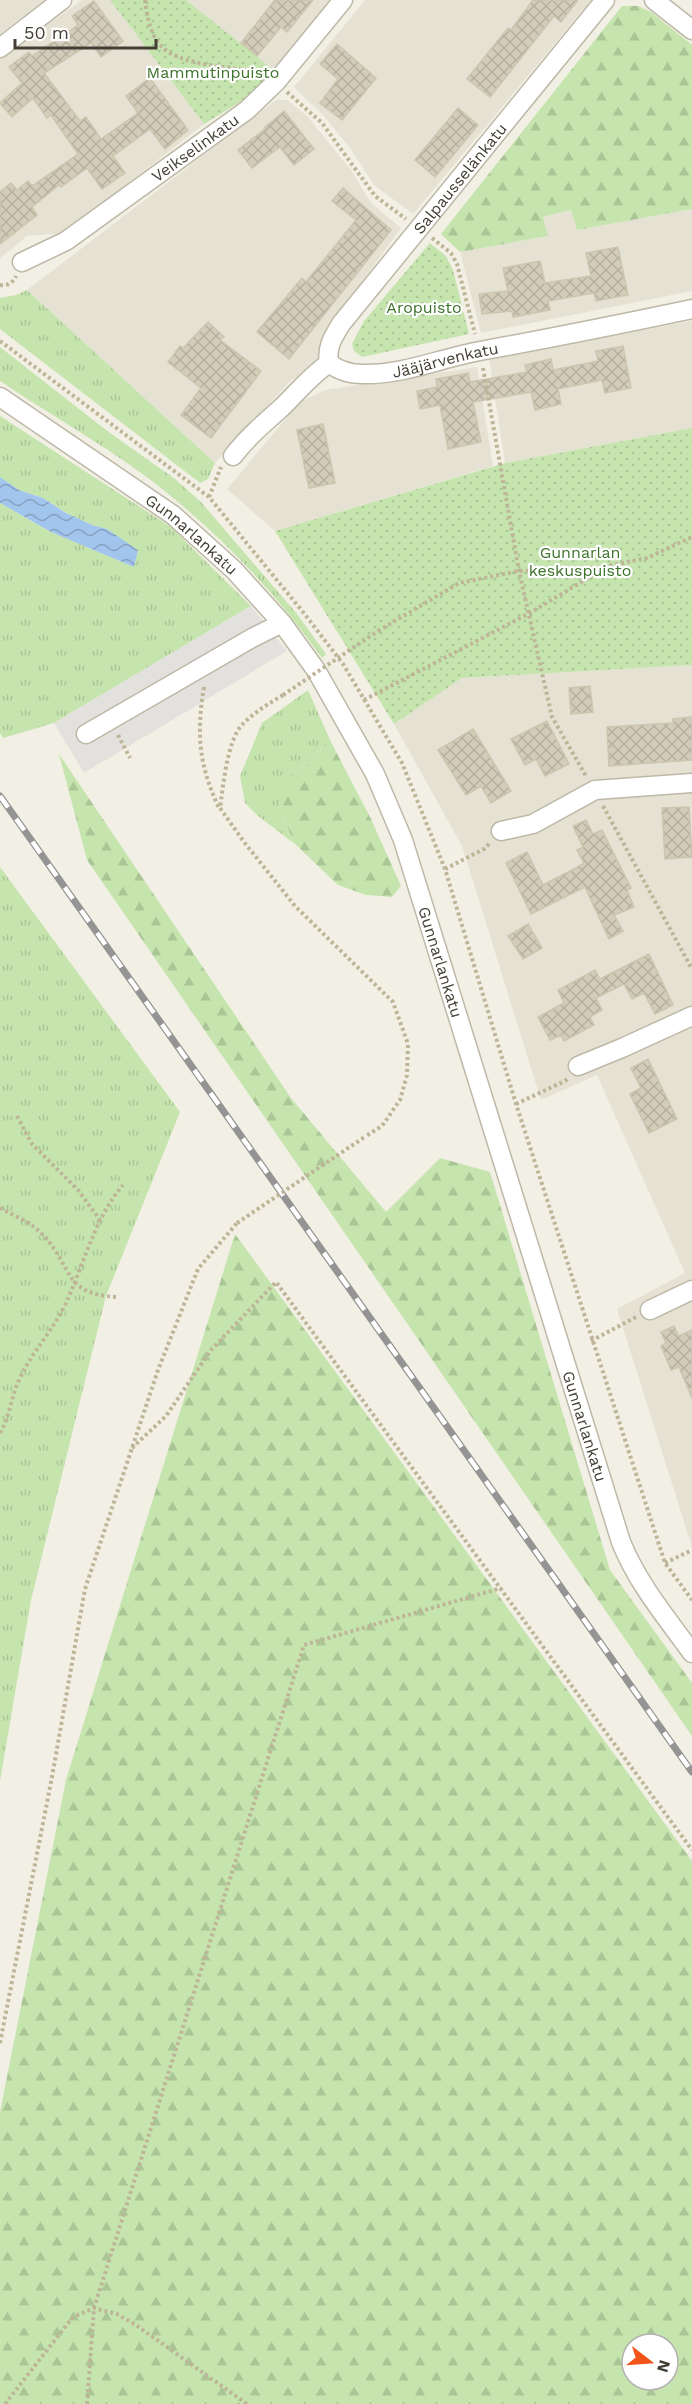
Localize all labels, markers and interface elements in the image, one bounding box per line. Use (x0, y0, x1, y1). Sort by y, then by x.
scale bar (15, 12, 156, 50)
text: 50 m (24, 22, 69, 43)
park label: Mammutinpuisto (147, 63, 279, 82)
street label: Veikselinkatu (148, 110, 243, 186)
street label: Salpausselänkatu (409, 119, 511, 238)
park label: Aropuisto (386, 298, 462, 317)
street label: Jääjärvenkatu (391, 339, 500, 382)
street label: Gunnarlankatu (142, 490, 241, 579)
park label: Gunnarlan keskuspuisto (529, 543, 631, 580)
street label: Gunnarlankatu (414, 904, 467, 1020)
street label: Gunnarlankatu (558, 1368, 611, 1484)
north arrow (620, 2332, 680, 2392)
text: N (653, 2358, 675, 2375)

